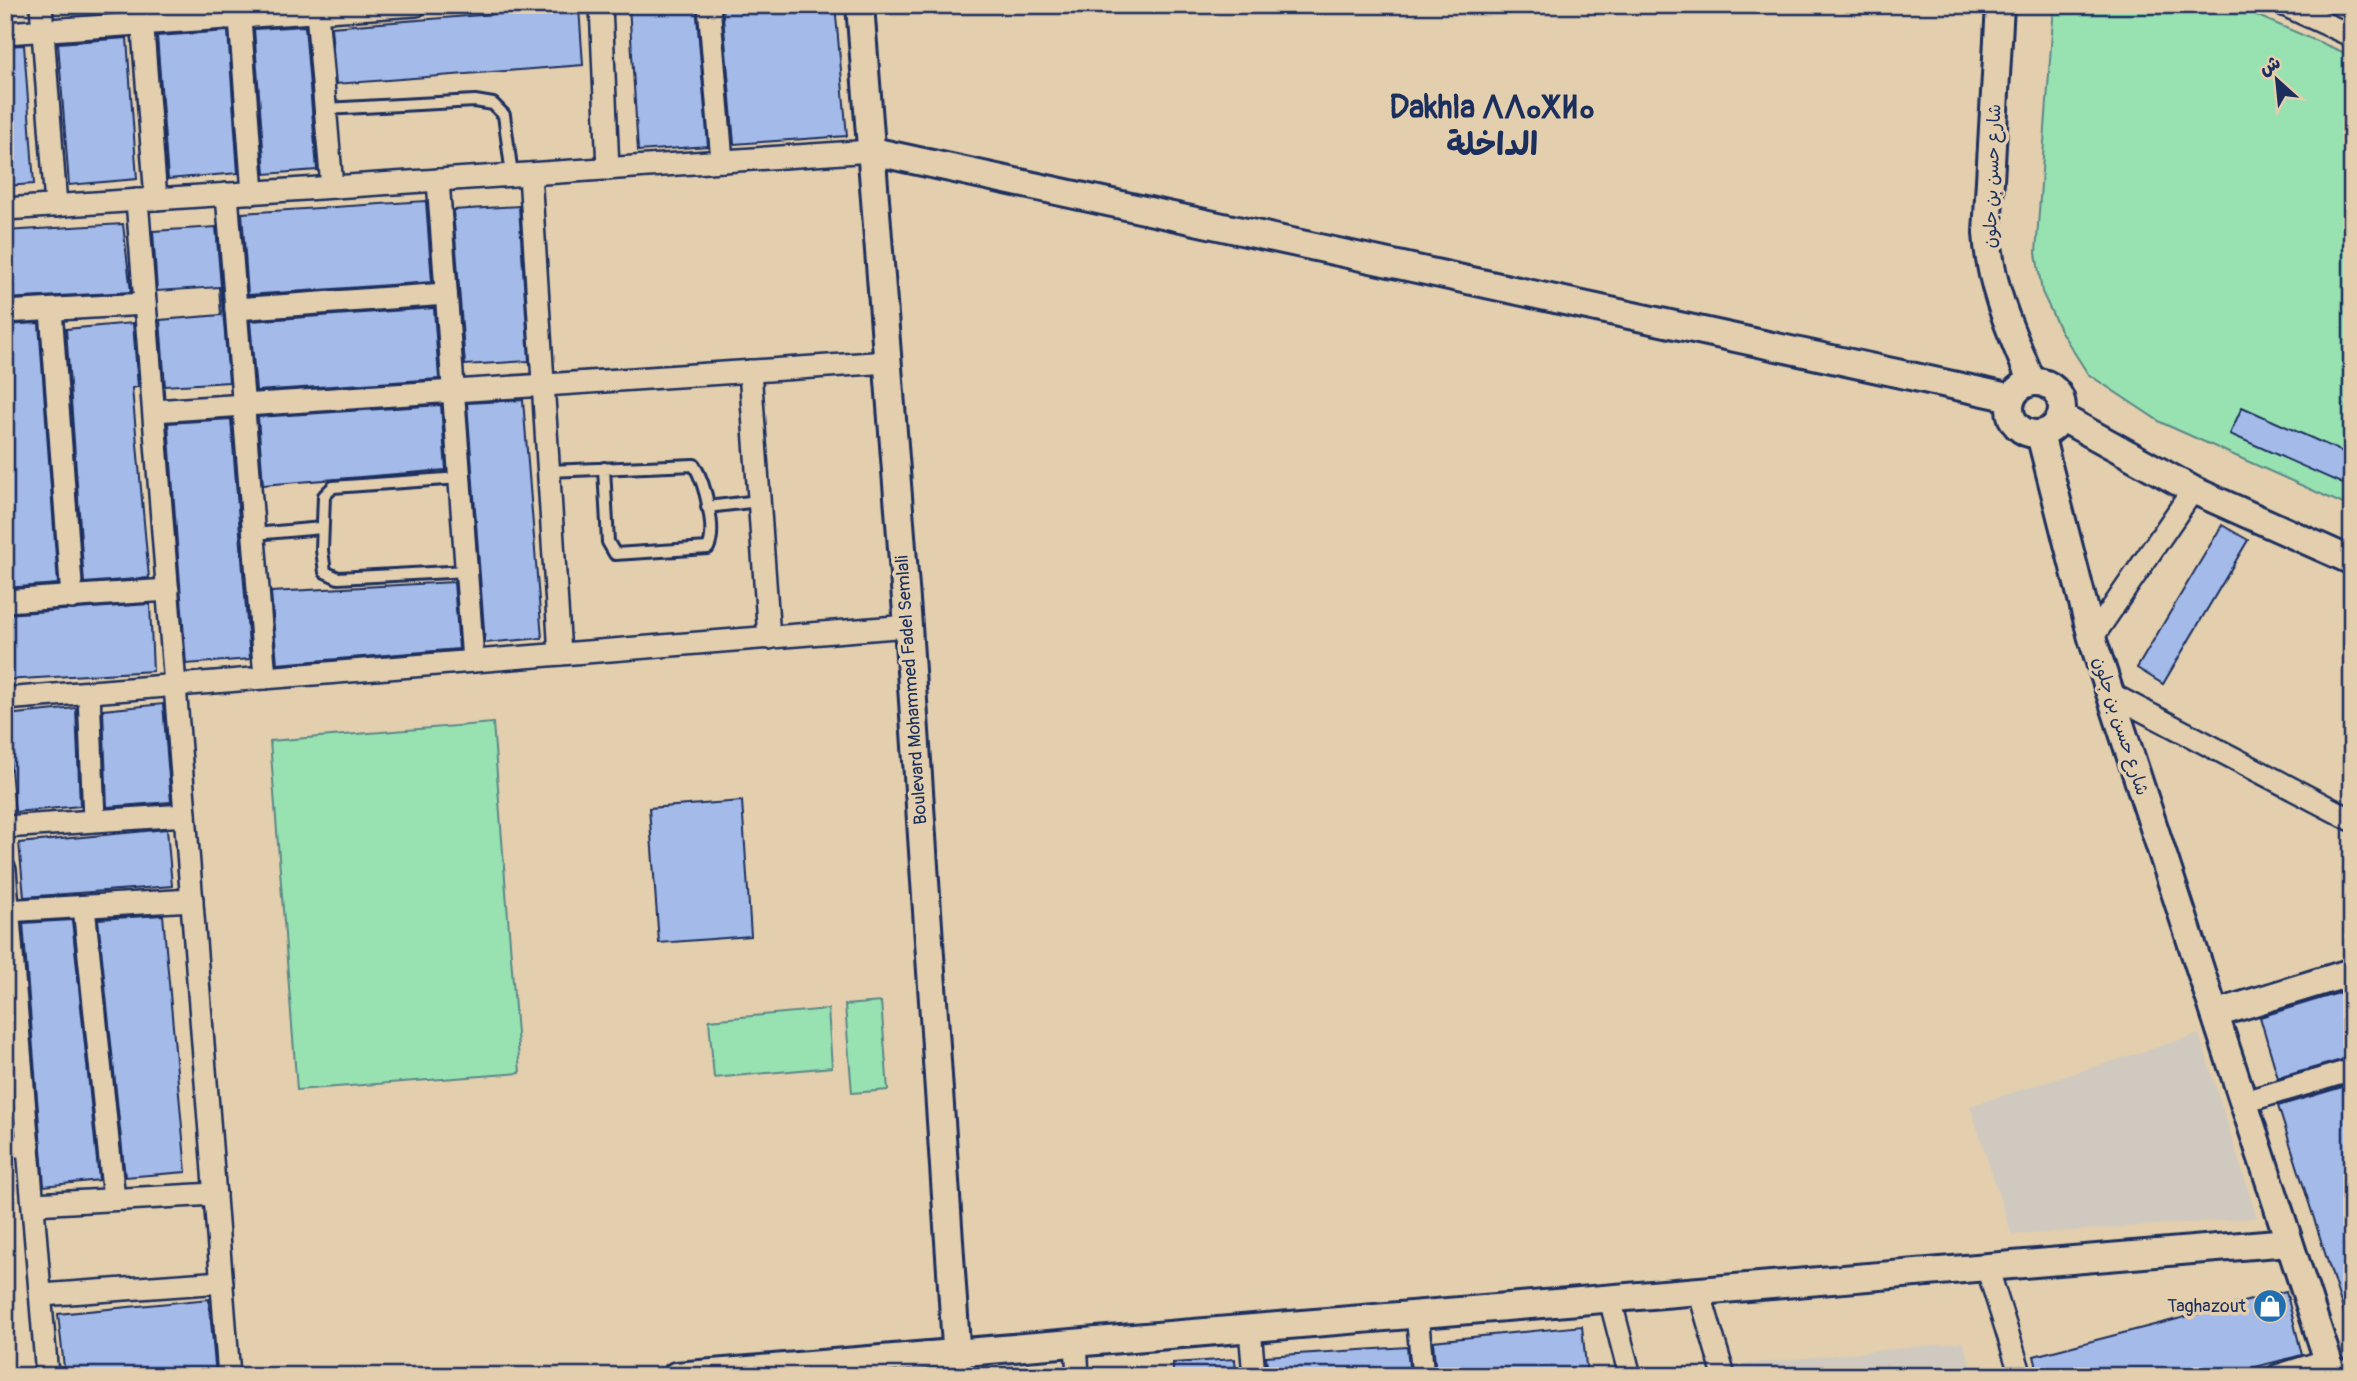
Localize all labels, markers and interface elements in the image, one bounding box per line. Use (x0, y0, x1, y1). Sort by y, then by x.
north arrow (2242, 46, 2312, 116)
text: ش (2255, 50, 2285, 81)
district label: Dakhla ⴷⴷⴰⵅⵍⴰ الداخلة (1389, 88, 1595, 165)
street label: شارع حسن بن جلون (1978, 103, 2007, 249)
street label: Boulevard Mohammed Fadel Semlali (891, 555, 932, 825)
street label: شارع حسن بن جلون (2087, 654, 2154, 798)
shop icon: Taghazout (2251, 1287, 2289, 1325)
place label: Taghazout (2167, 1295, 2247, 1318)

